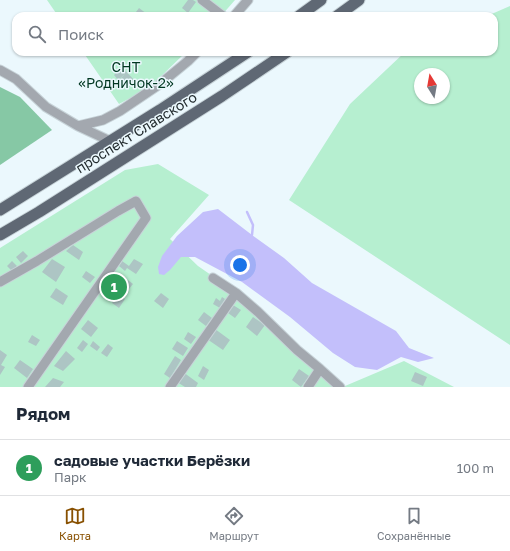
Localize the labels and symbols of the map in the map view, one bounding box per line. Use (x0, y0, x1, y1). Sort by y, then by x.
park label: СНТ «Родничок-2» (78, 58, 174, 91)
north arrow (414, 68, 450, 104)
street label: проспект Славского (72, 88, 200, 176)
your location (230, 255, 250, 275)
pin: 1 (101, 272, 127, 302)

